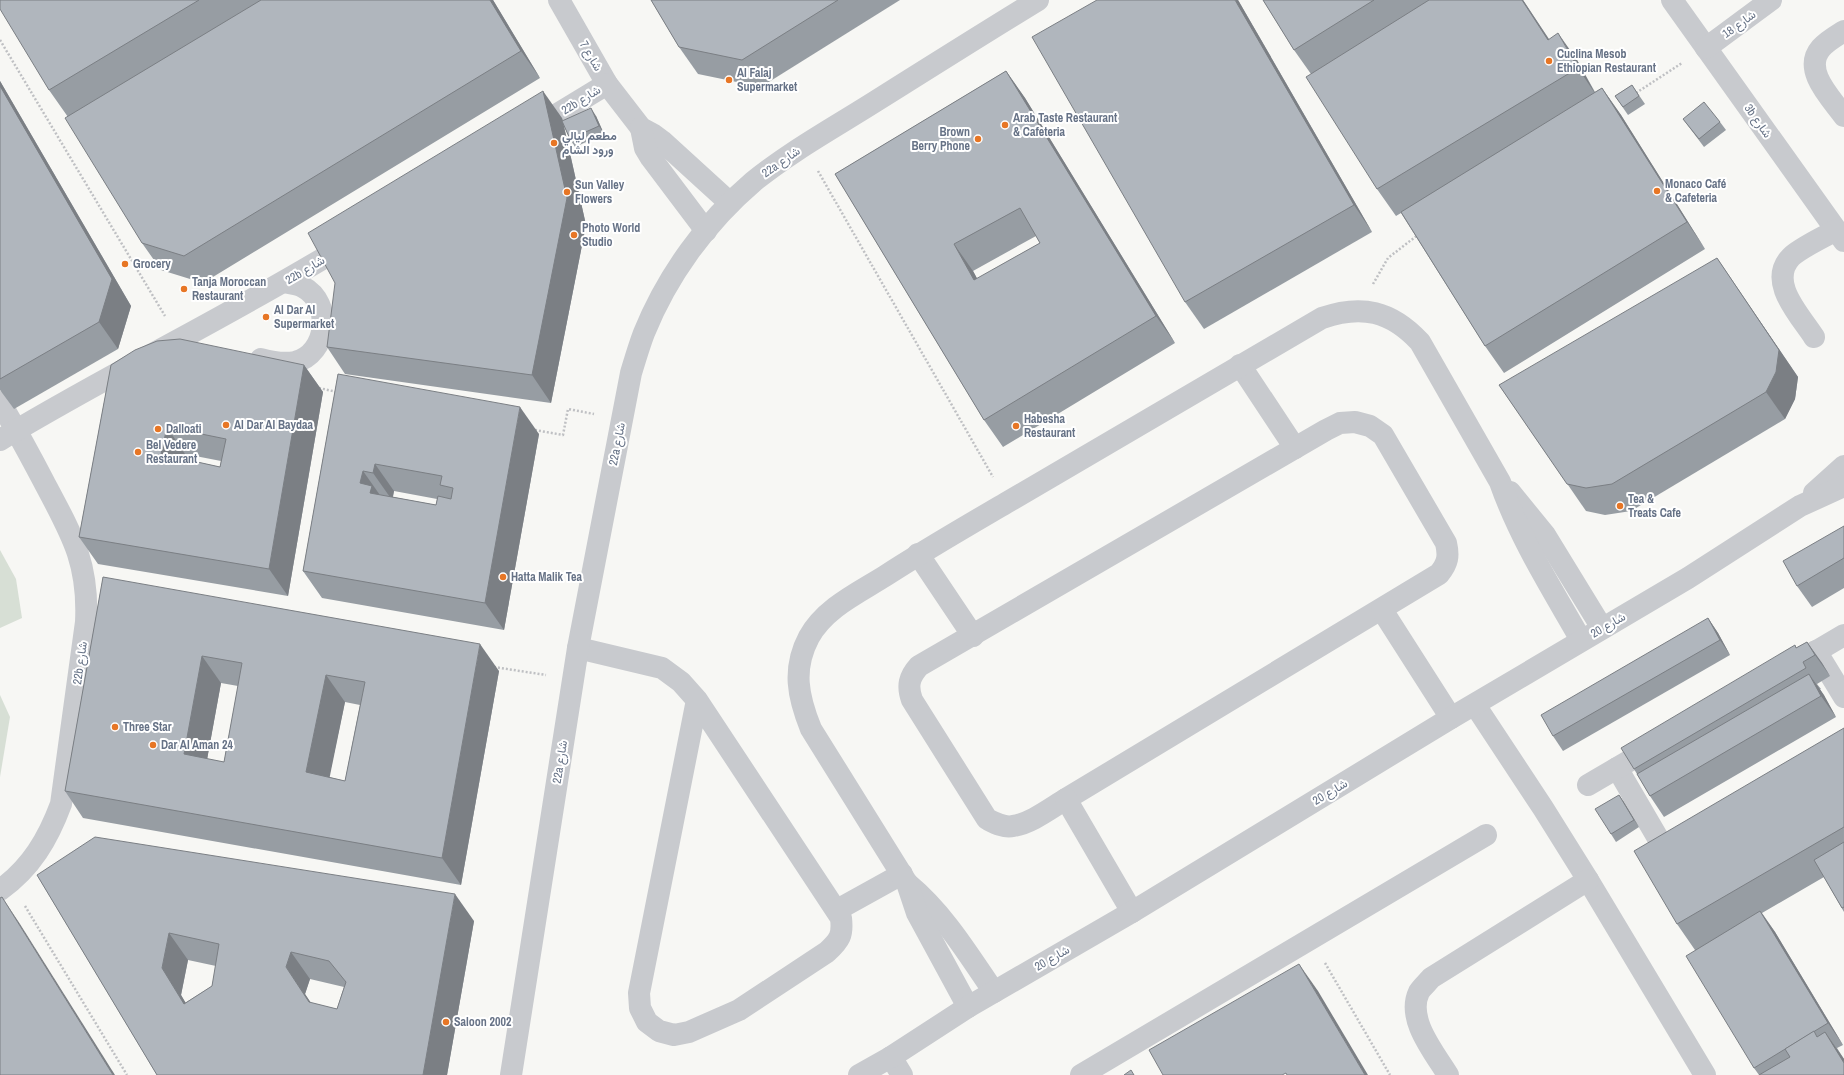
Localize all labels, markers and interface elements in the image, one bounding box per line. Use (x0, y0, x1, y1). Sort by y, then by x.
street label: شارع 18 (1719, 6, 1760, 42)
street label: شارع 7 (575, 38, 606, 75)
place label: CucIina Mesob Ethiopian Restaurant (1557, 46, 1657, 76)
marker: CucIina Mesob Ethiopian Restaurant (1544, 56, 1554, 66)
place label: Al Falaj Supermarket (737, 65, 798, 95)
marker: Al Falaj Supermarket (724, 75, 734, 85)
street label: 22b شارع (558, 82, 604, 119)
street label: 3b شارع (1740, 101, 1775, 142)
place label: Arab Taste Restaurant & Cafeteria (1013, 110, 1118, 140)
marker: Arab Taste Restaurant & Cafeteria (1000, 120, 1010, 130)
place label: Brown Berry Phone (911, 124, 971, 154)
place label: مطعم ليالي ورود الشام (562, 128, 617, 158)
marker: Brown Berry Phone (973, 134, 983, 144)
marker: مطعم ليالي ورود الشام (549, 138, 559, 148)
street label: 22a شارع (759, 143, 804, 182)
place label: Monaco Café & Cafeteria (1665, 176, 1727, 206)
place label: Sun Valley Flowers (575, 177, 625, 207)
marker: Monaco Café & Cafeteria (1652, 186, 1662, 196)
marker: Sun Valley Flowers (562, 187, 572, 197)
place label: Photo World Studio (582, 220, 640, 250)
marker: Photo World Studio (569, 230, 579, 240)
street label: 22b شارع (282, 252, 328, 289)
place label: Grocery (133, 256, 171, 272)
marker: Grocery (120, 259, 130, 269)
place label: Tanja Moroccan Restaurant (192, 274, 266, 304)
marker: Tanja Moroccan Restaurant (179, 284, 189, 294)
place label: Al Dar Al Supermarket (274, 302, 335, 332)
marker: Al Dar Al Supermarket (261, 312, 271, 322)
place label: Habesha Restaurant (1024, 411, 1076, 441)
place label: Al Dar Al Baydaa (234, 417, 313, 433)
marker: Al Dar Al Baydaa (221, 420, 231, 430)
place label: Dalloati (166, 421, 202, 437)
street label: 22a شارع (605, 421, 630, 467)
marker: Habesha Restaurant (1011, 421, 1021, 431)
marker: Dalloati (153, 424, 163, 434)
place label: Bel Vedere Restaurant (146, 437, 198, 467)
marker: Bel Vedere Restaurant (133, 447, 143, 457)
place label: Tea & Treats Cafe (1628, 491, 1682, 521)
marker: Tea & Treats Cafe (1615, 501, 1625, 511)
place label: Hatta Malik Tea (511, 569, 582, 585)
marker: Hatta Malik Tea (498, 572, 508, 582)
street label: شارع 20 (1588, 609, 1629, 642)
street label: 22b شارع (69, 640, 92, 686)
place label: Three Star (123, 719, 172, 735)
marker: Three Star (110, 722, 120, 732)
place label: Dar Al Aman 24 (161, 737, 234, 753)
street label: 22a شارع (549, 739, 572, 785)
marker: Dar Al Aman 24 (148, 740, 158, 750)
street label: شارع 20 (1310, 775, 1351, 809)
street label: شارع 20 (1032, 942, 1073, 975)
place label: Saloon 2002 (454, 1014, 512, 1030)
marker: Saloon 2002 (441, 1017, 451, 1027)

